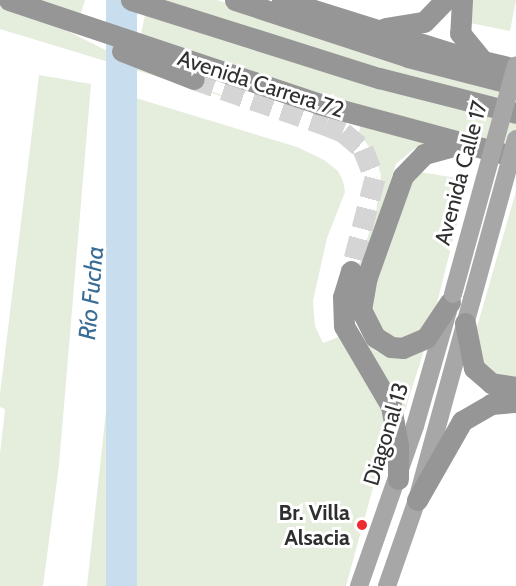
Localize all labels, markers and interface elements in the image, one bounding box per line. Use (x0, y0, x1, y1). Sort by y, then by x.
street label: Avenida Carrera 72 (175, 45, 347, 123)
street label: Avenida Calle 17 (429, 98, 493, 248)
water label: Río Fucha (73, 245, 109, 341)
street label: Diagonal 13 (358, 379, 414, 489)
place label: Br. Villa Alsacia (279, 499, 350, 550)
marker: Br. Villa Alsacia (355, 518, 369, 532)

